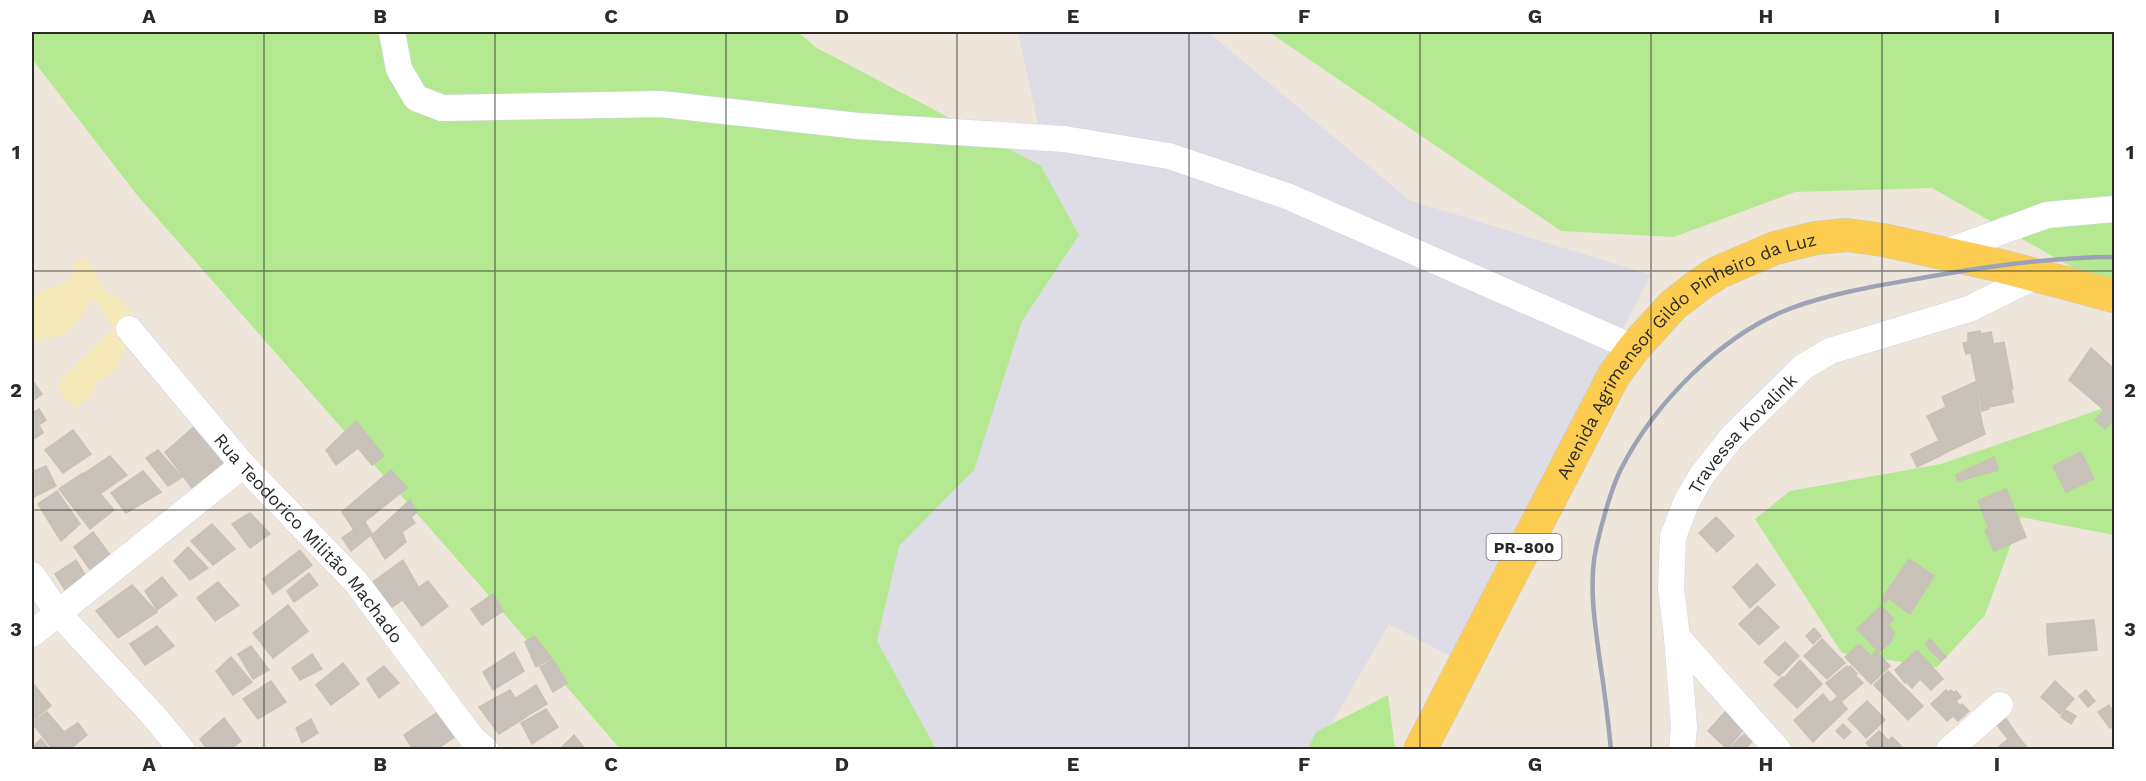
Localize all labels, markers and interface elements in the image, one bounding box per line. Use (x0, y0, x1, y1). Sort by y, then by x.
text: A (142, 4, 156, 28)
text: B (373, 4, 387, 28)
text: C (604, 4, 618, 28)
text: D (835, 4, 849, 28)
text: E (1067, 4, 1079, 28)
text: F (1298, 4, 1310, 28)
text: G (1528, 4, 1542, 28)
text: H (1759, 4, 1773, 28)
text: I (1994, 4, 2000, 28)
text: 1 (12, 140, 20, 164)
text: 1 (2126, 140, 2134, 164)
street label: Avenida Agrimensor Gildo Pinheiro da Luz (1552, 228, 1818, 482)
street label: Travessa Kovalink (1683, 369, 1801, 497)
text: 2 (10, 378, 22, 402)
text: 2 (2124, 378, 2136, 402)
street label: Rua Teodorico Militão Machado (210, 429, 408, 647)
road number: PR-800 (1486, 534, 1562, 560)
text: 3 (10, 617, 22, 641)
text: 3 (2124, 617, 2136, 641)
text: A (142, 752, 156, 776)
text: B (373, 752, 387, 776)
text: C (604, 752, 618, 776)
text: D (835, 752, 849, 776)
text: E (1067, 752, 1079, 776)
text: F (1298, 752, 1310, 776)
text: G (1528, 752, 1542, 776)
text: H (1759, 752, 1773, 776)
text: I (1994, 752, 2000, 776)

